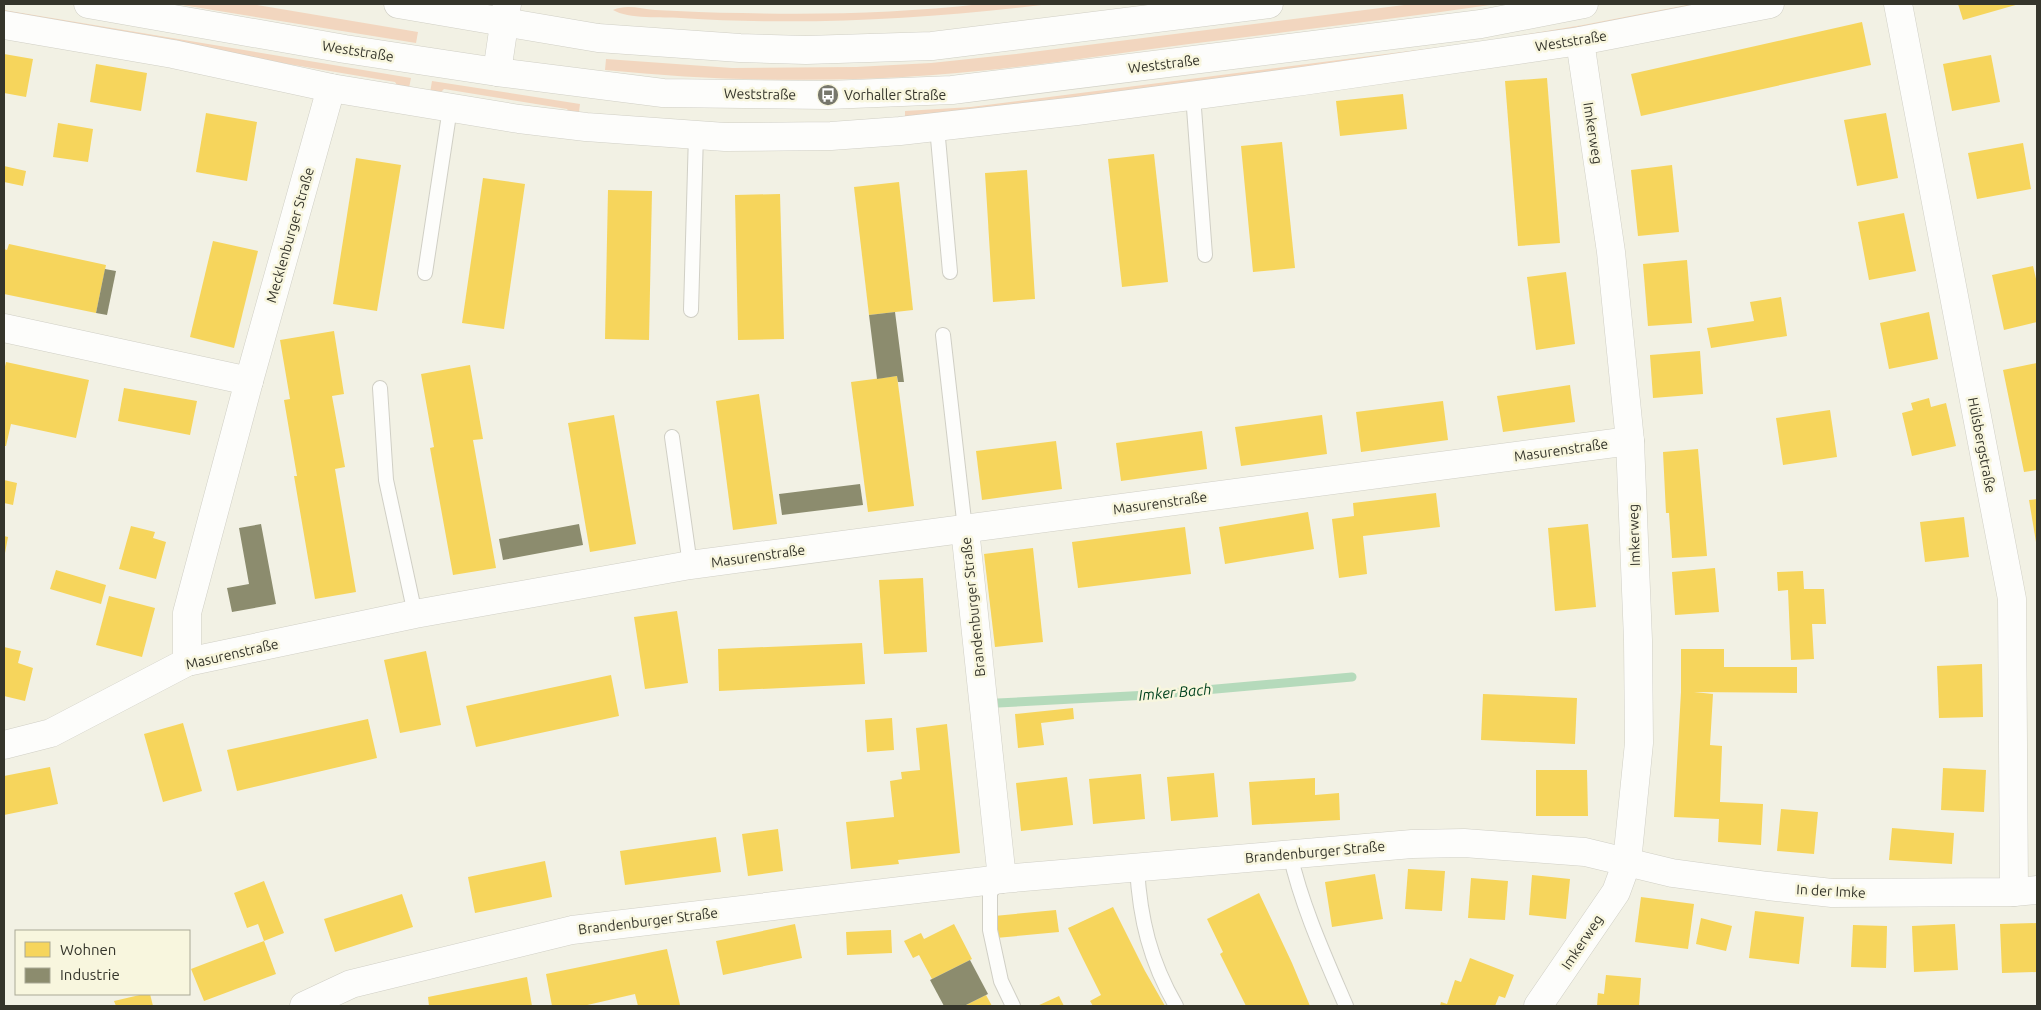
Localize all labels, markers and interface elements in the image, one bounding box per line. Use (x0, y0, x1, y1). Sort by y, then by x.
street label: Weststraße (1534, 27, 1608, 55)
street label: Weststraße (321, 37, 395, 65)
street label: Weststraße (1127, 52, 1201, 76)
bus stop icon: Vorhaller Straße (816, 83, 840, 107)
street label: Weststraße (724, 85, 796, 103)
place label: Vorhaller Straße (844, 87, 946, 103)
street label: Imkerweg (1580, 101, 1606, 165)
street label: Mecklenburger Straße (263, 165, 317, 305)
street label: Hülsbergstraße (1965, 396, 1999, 494)
street label: Masurenstraße (1513, 435, 1609, 465)
street label: Masurenstraße (1112, 488, 1208, 518)
street label: Imkerweg (1625, 504, 1643, 566)
street label: Brandenburger Straße (958, 536, 988, 678)
street label: Masurenstraße (710, 541, 806, 571)
street label: Masurenstraße (184, 636, 280, 672)
water label: Imker Bach (1138, 680, 1212, 704)
street label: Brandenburger Straße (1244, 838, 1386, 866)
street label: In der Imke (1796, 881, 1866, 901)
street label: Brandenburger Straße (577, 904, 719, 938)
street label: Imkerweg (1558, 912, 1606, 972)
legend (15, 930, 190, 995)
text: Wohnen (60, 941, 116, 958)
text: Industrie (60, 966, 120, 983)

